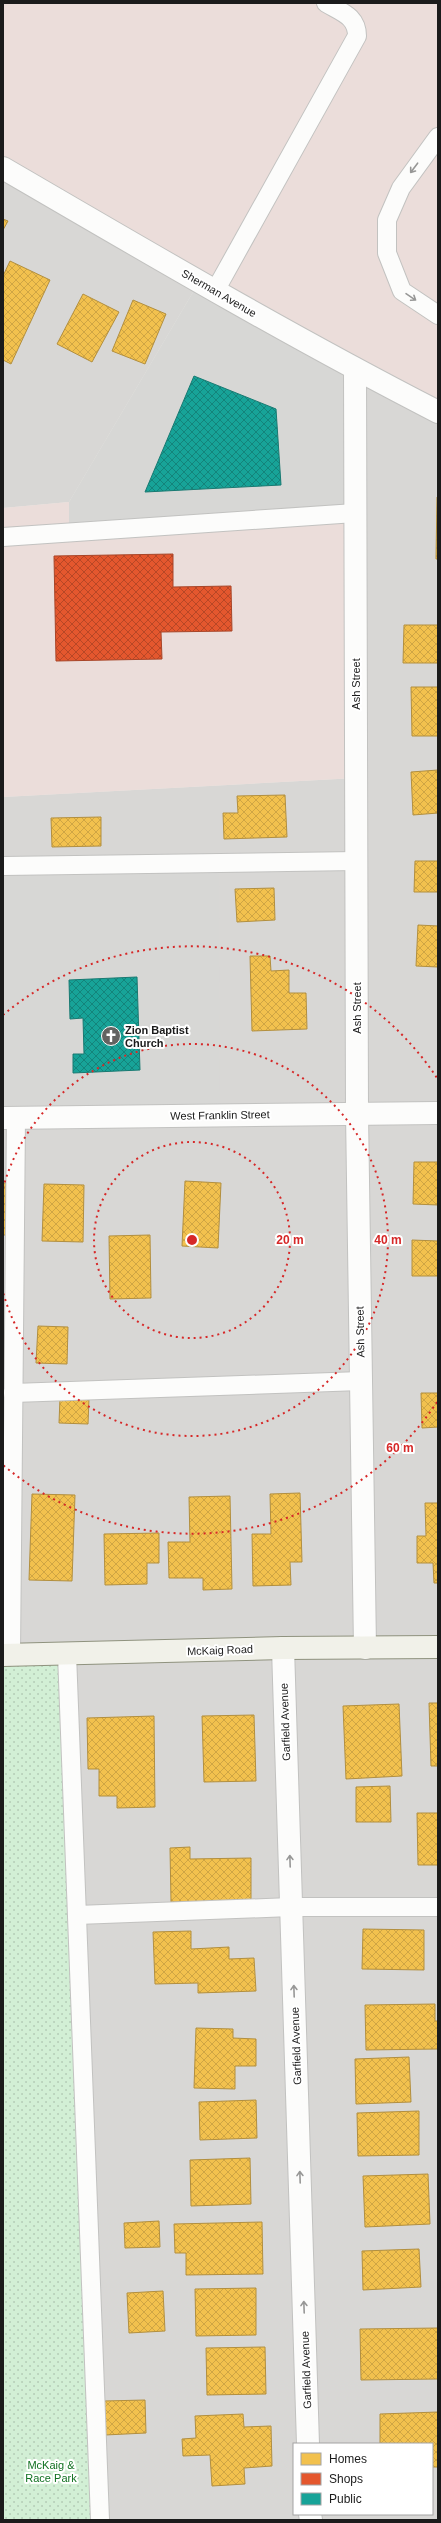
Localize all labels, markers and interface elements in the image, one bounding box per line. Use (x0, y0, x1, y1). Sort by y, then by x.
one-way arrow (410, 162, 418, 173)
street label: Sherman Avenue (180, 267, 258, 319)
one-way arrow (406, 293, 417, 301)
street label: Ash Street (350, 658, 362, 710)
street label: Ash Street (351, 982, 363, 1034)
place label: Zion Baptist Church (125, 1024, 189, 1049)
church icon: Zion Baptist Church (100, 1025, 122, 1047)
street label: West Franklin Street (170, 1108, 270, 1122)
centre of rings (185, 1233, 199, 1247)
text: 20 m (276, 1233, 304, 1247)
text: 40 m (374, 1233, 402, 1247)
street label: Ash Street (354, 1306, 366, 1358)
text: 60 m (386, 1441, 414, 1455)
street label: McKaig Road (187, 1643, 253, 1657)
street label: Garfield Avenue (278, 1683, 292, 1761)
one-way arrow (286, 1855, 294, 1868)
one-way arrow (290, 1985, 298, 1998)
street label: Garfield Avenue (289, 2007, 303, 2085)
one-way arrow (296, 2171, 303, 2184)
one-way arrow (300, 2301, 308, 2314)
street label: Garfield Avenue (299, 2331, 313, 2409)
legend (293, 2443, 433, 2515)
text: Homes (329, 2452, 367, 2466)
park label: McKaig & Race Park (25, 2459, 77, 2484)
text: Shops (329, 2472, 363, 2486)
text: Public (329, 2492, 362, 2506)

